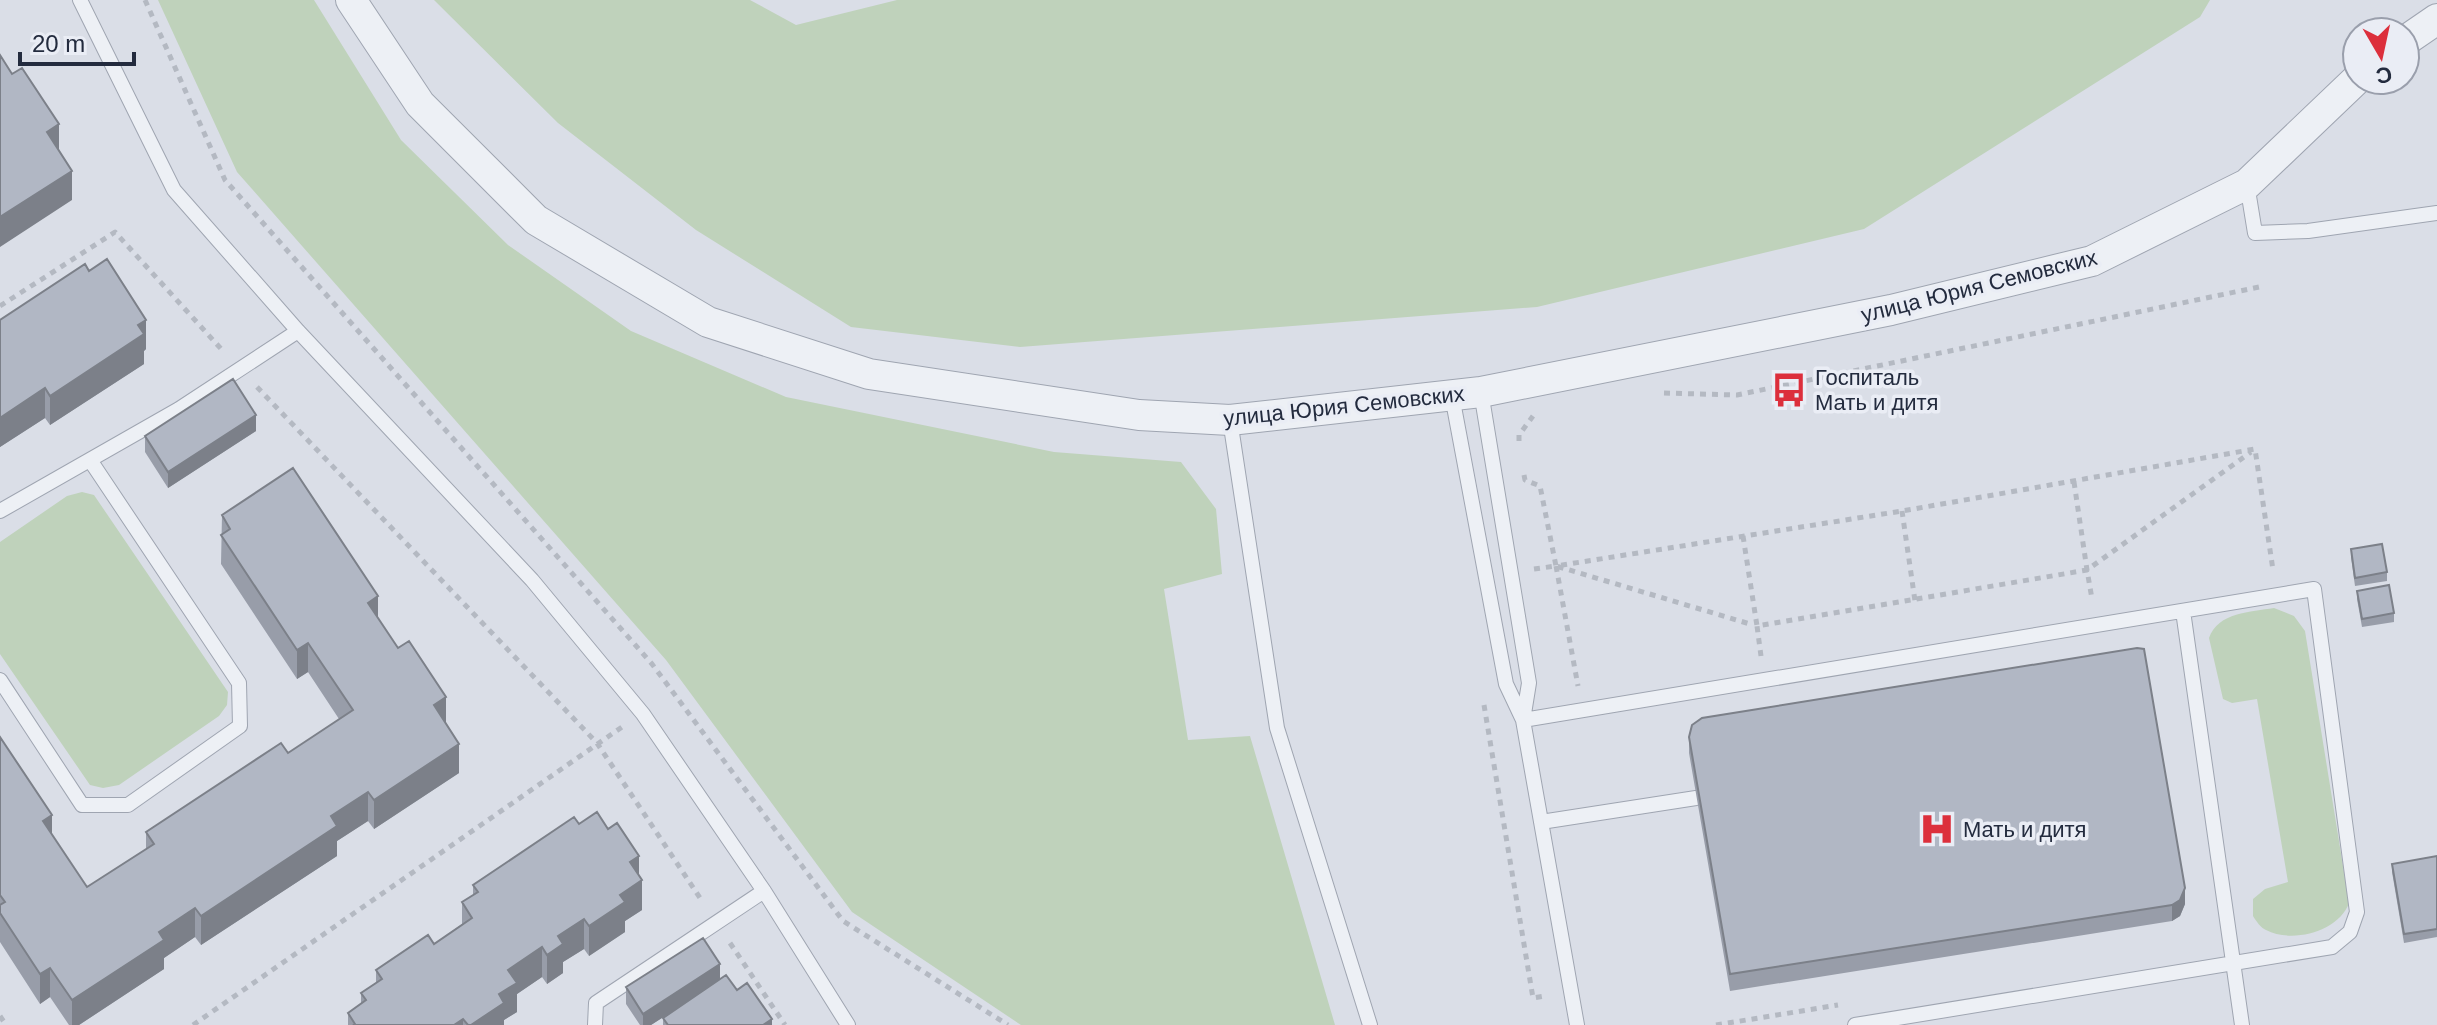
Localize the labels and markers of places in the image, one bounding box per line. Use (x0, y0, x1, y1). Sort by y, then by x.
place label: Госпиталь Мать и дитя (1815, 365, 1939, 415)
bus stop icon: Госпиталь Мать и дитя (1770, 371, 1808, 409)
hospital icon: Мать и дитя (1918, 810, 1956, 848)
place label: Мать и дитя (1963, 817, 2087, 842)

